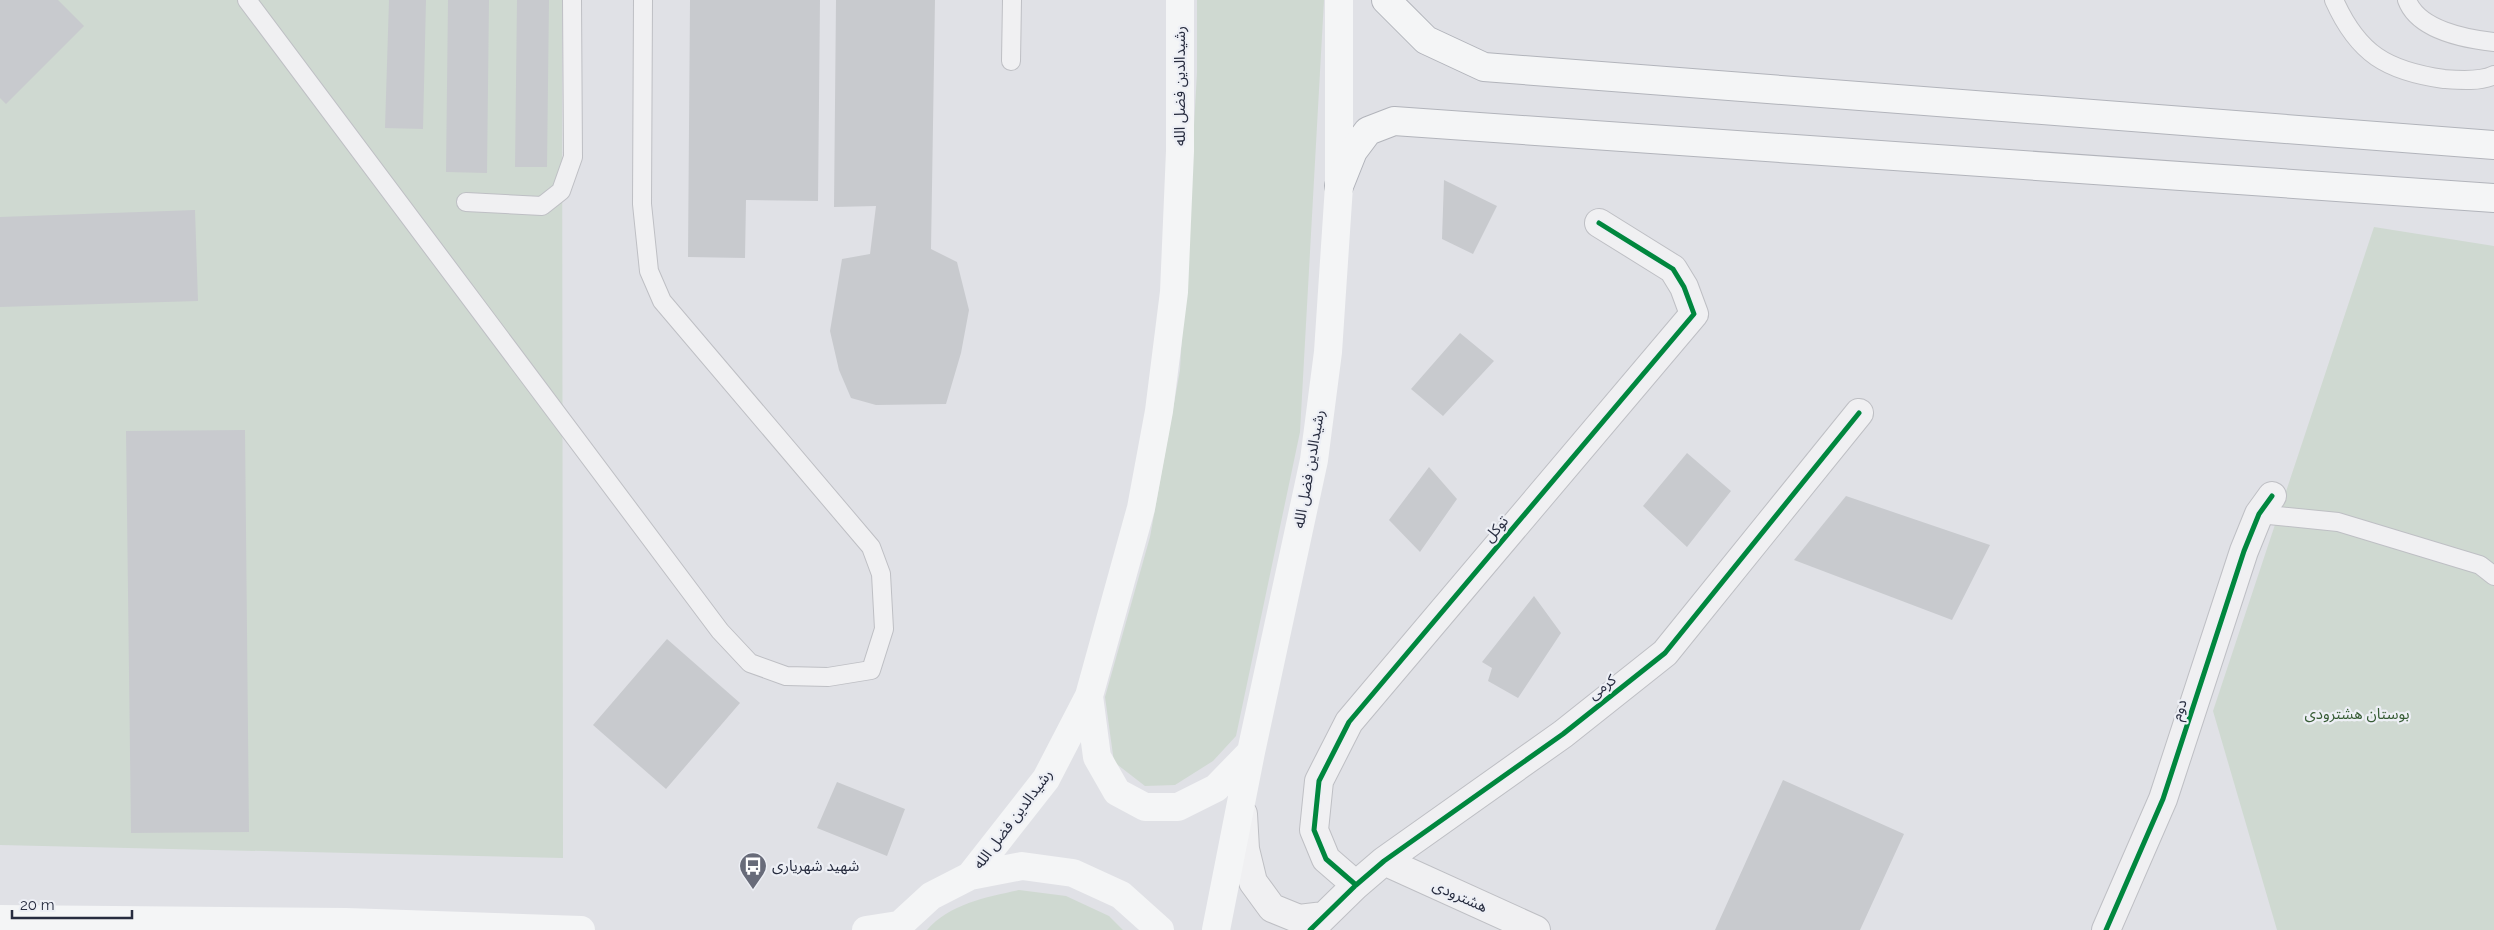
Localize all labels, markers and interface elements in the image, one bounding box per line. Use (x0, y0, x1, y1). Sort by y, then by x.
street label: رشیدالدین فضل الله (1171, 26, 1189, 146)
street label: رشیدالدین فضل الله (1290, 408, 1328, 530)
street label: توکل (1480, 512, 1512, 546)
street label: کرمی (1584, 670, 1620, 703)
street label: دوم (2167, 697, 2193, 723)
park label: بوستان هشترودی (2304, 705, 2410, 723)
street label: رشیدالدین فضل الله (970, 766, 1056, 872)
bus stop icon: شهید شهریاری (738, 851, 768, 890)
place label: شهید شهریاری (772, 857, 860, 875)
street label: هشترودی (1430, 876, 1490, 916)
scale bar (12, 888, 132, 920)
text: 20 m (20, 896, 55, 914)

